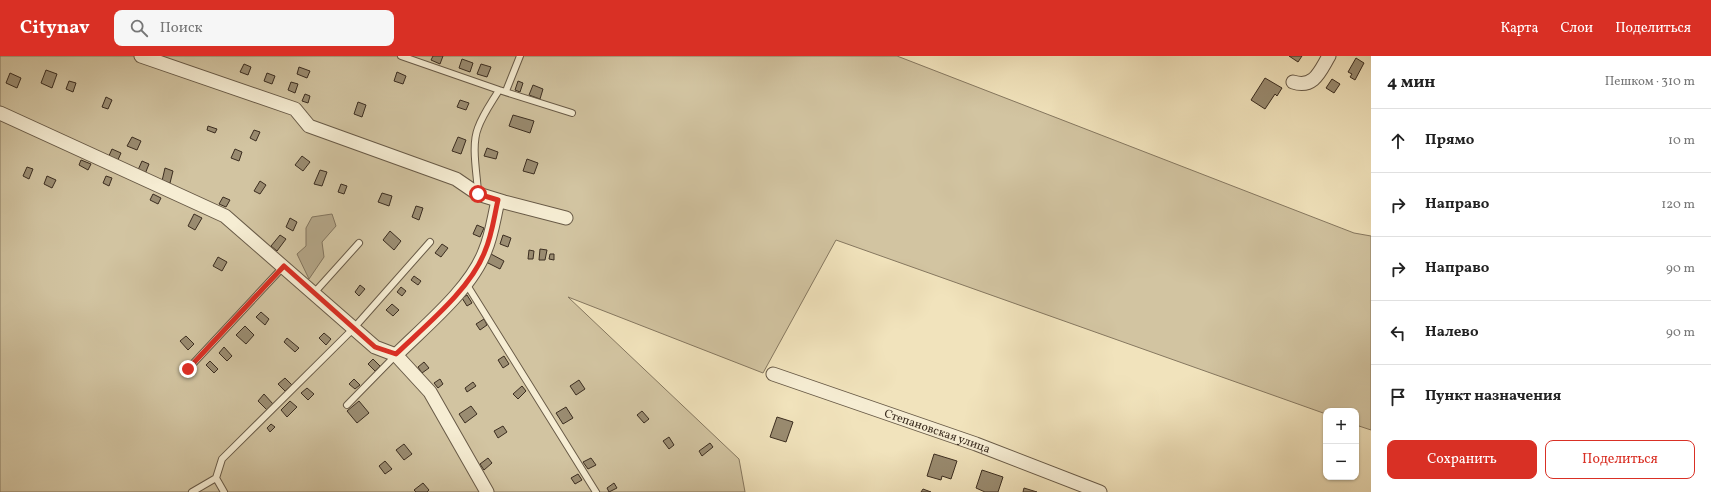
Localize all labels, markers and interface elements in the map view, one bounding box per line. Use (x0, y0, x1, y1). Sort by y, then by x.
search box (114, 10, 394, 46)
text: Citynav (20, 15, 90, 41)
icon: search (128, 17, 150, 39)
text: Поиск (160, 18, 203, 39)
text: Карта (1500, 19, 1538, 38)
text: Слои (1560, 19, 1593, 38)
text: Поделиться (1615, 19, 1691, 38)
text: 4 мин (1387, 71, 1435, 94)
text: Пешком · 310 m (1605, 73, 1695, 91)
icon: ahead (1387, 130, 1409, 152)
text: Прямо (1425, 130, 1474, 151)
text: 10 m (1668, 132, 1695, 150)
route start (469, 185, 487, 203)
icon: right (1387, 194, 1409, 216)
text: Направо (1425, 194, 1489, 215)
text: 120 m (1661, 196, 1695, 214)
icon: right (1387, 258, 1409, 280)
text: Направо (1425, 258, 1489, 279)
text: 90 m (1666, 260, 1695, 278)
icon: left (1387, 322, 1409, 344)
text: Налево (1425, 322, 1479, 343)
text: 90 m (1666, 324, 1695, 342)
route end (179, 360, 197, 378)
icon: arrive (1387, 386, 1409, 408)
text: Пункт назначения (1425, 386, 1561, 407)
street label: Степановская улица (882, 406, 993, 458)
map controls (1323, 408, 1359, 480)
button: + (1323, 408, 1359, 444)
button: Сохранить (1387, 440, 1537, 479)
button: Поделиться (1545, 440, 1695, 479)
button: − (1323, 444, 1359, 480)

